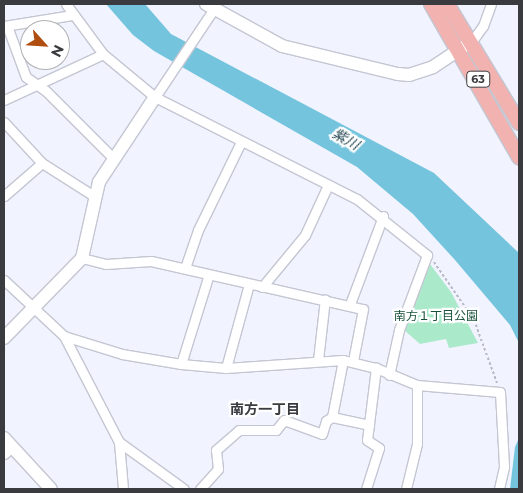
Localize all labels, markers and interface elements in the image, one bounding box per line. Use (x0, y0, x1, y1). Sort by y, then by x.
north arrow (20, 20, 70, 70)
text: N (47, 42, 68, 60)
road number: 63 (466, 70, 490, 88)
water label: 紫川 (330, 125, 362, 153)
park label: 南方１丁目公園 (394, 309, 478, 323)
district label: 南方一丁目 (230, 401, 300, 417)

